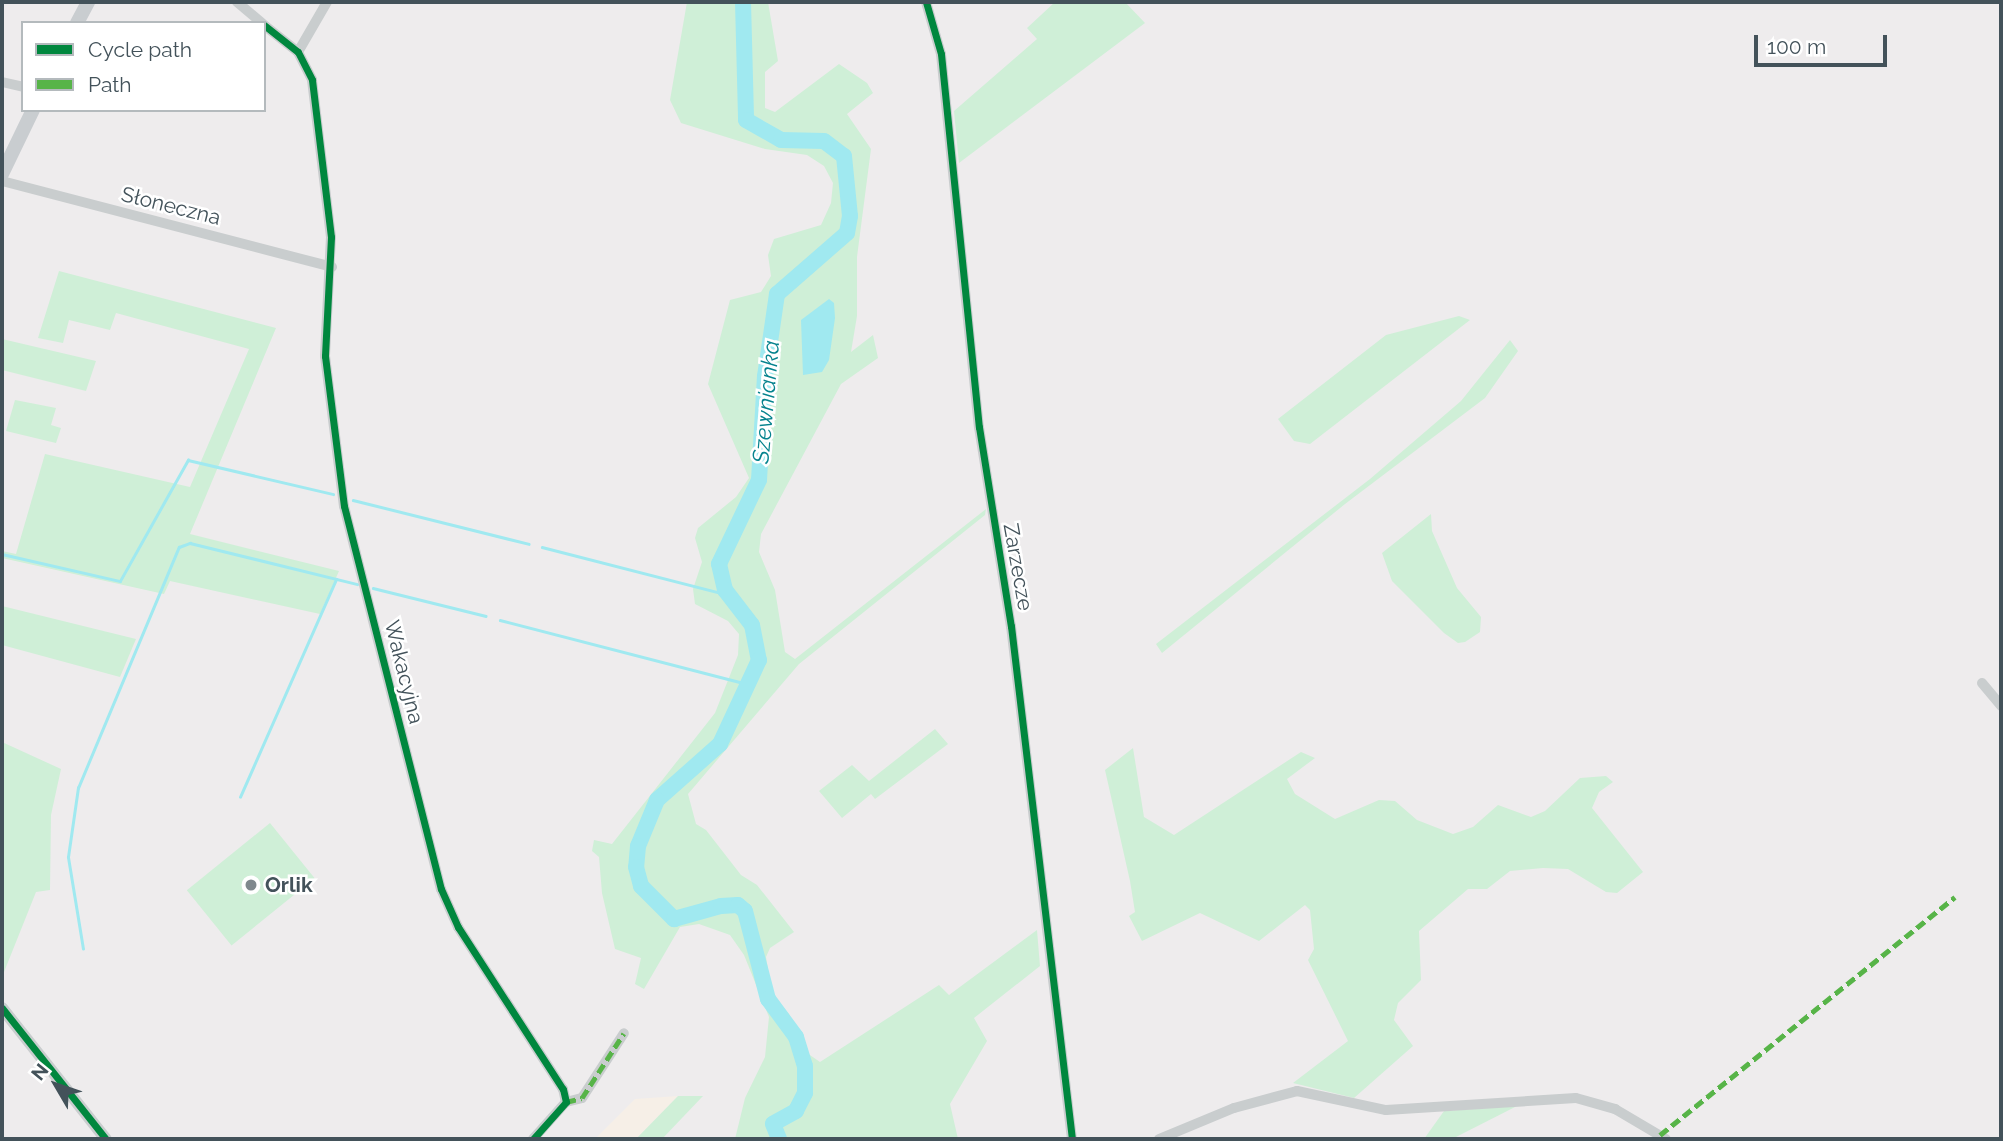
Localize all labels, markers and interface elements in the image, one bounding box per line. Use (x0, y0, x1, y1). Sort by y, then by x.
legend (21, 21, 266, 112)
scale bar (1758, 21, 1891, 65)
text: 100 m (1767, 34, 1826, 59)
text: Cycle path (88, 37, 192, 62)
text: Path (88, 72, 132, 97)
street label: Słoneczna (119, 181, 223, 231)
water label: Szewnianka (747, 339, 785, 465)
street label: Zarzecze (998, 521, 1038, 613)
street label: Wakacyjna (379, 618, 429, 726)
place label: Orlik (265, 872, 313, 898)
marker: Orlik (243, 877, 259, 893)
north arrow (21, 1050, 91, 1120)
text: N (27, 1059, 53, 1084)

